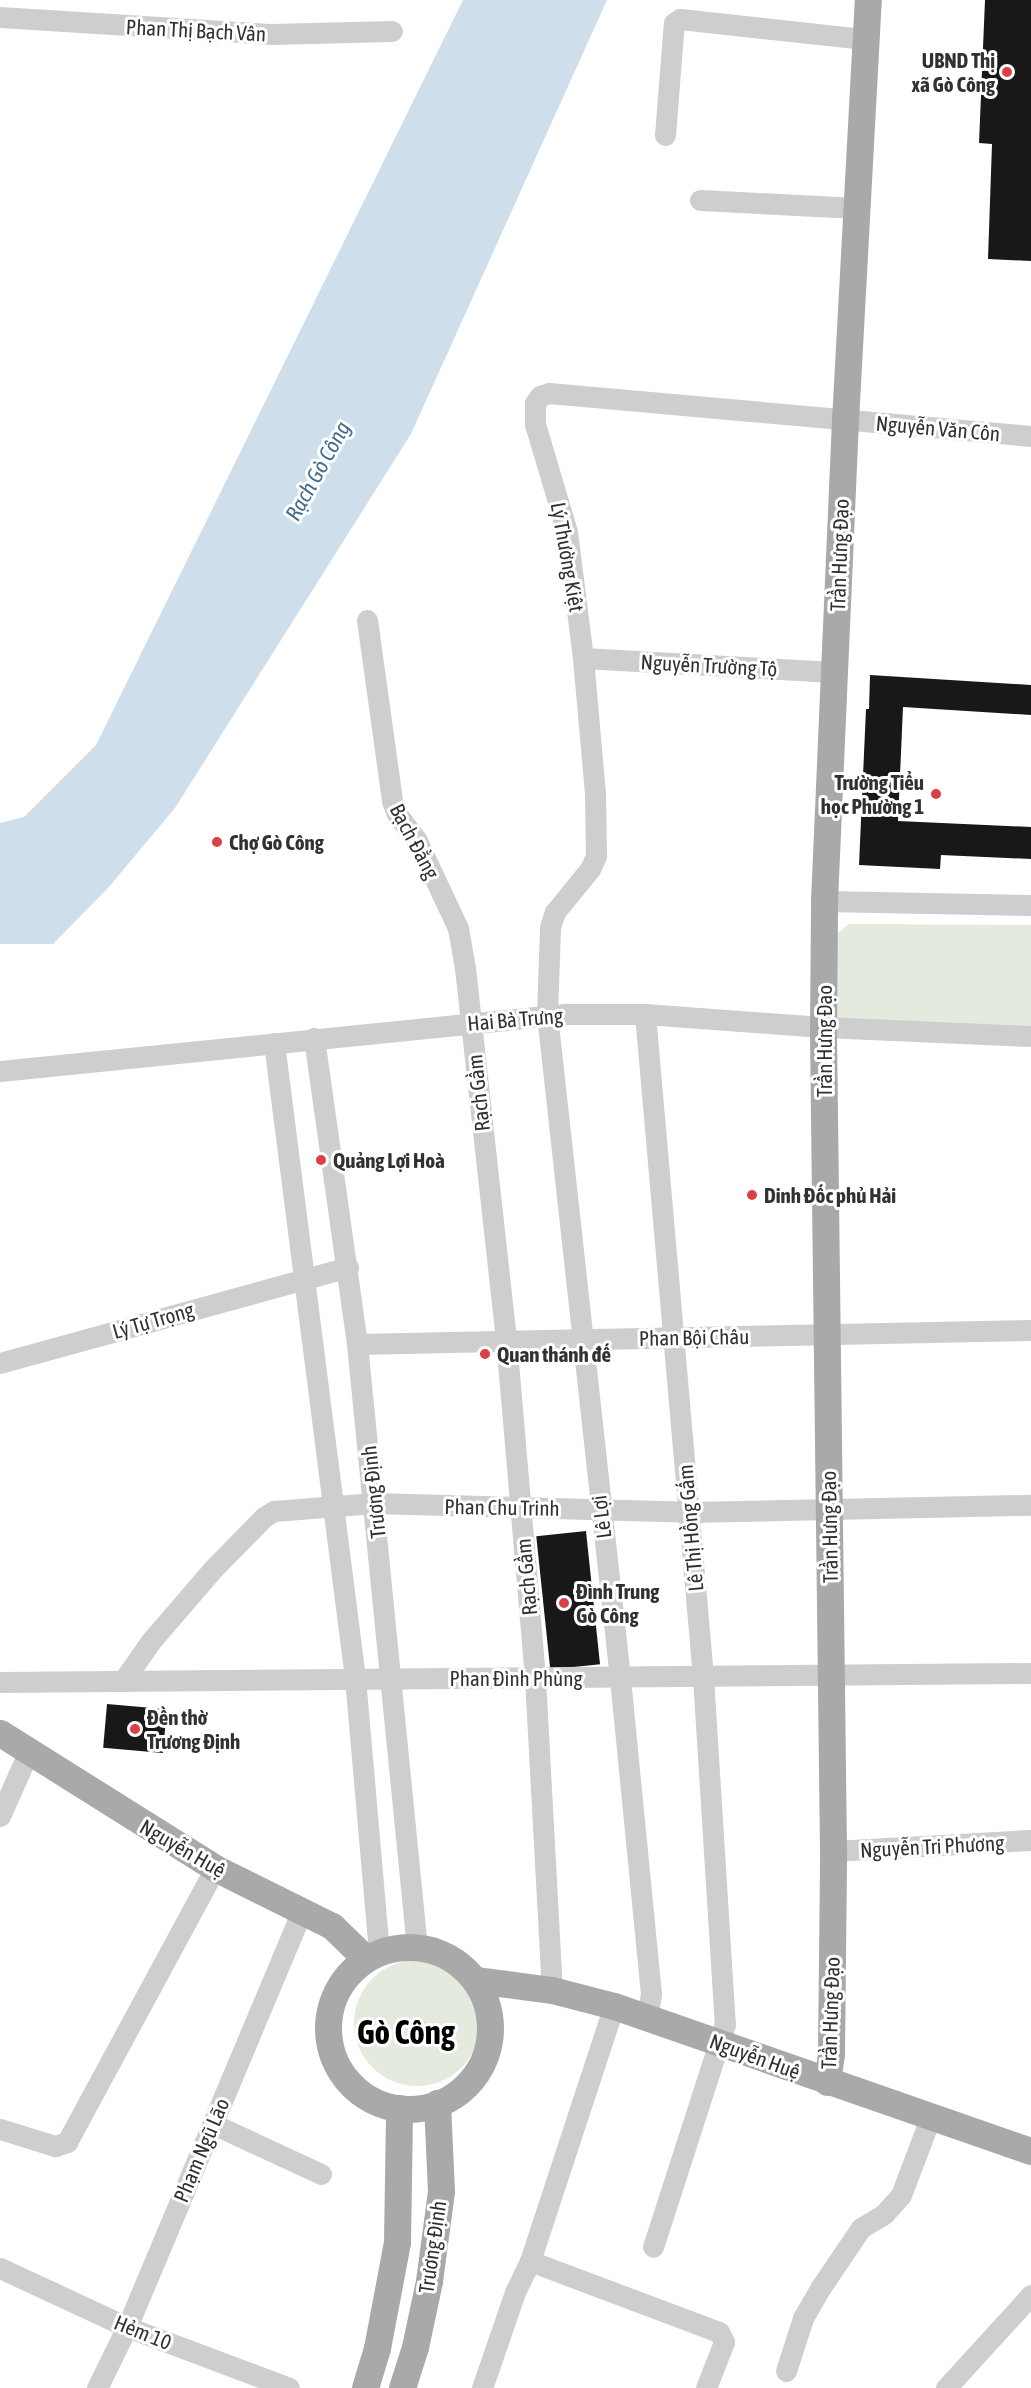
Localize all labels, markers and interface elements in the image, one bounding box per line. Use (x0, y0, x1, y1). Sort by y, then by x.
street label: Phan Thị Bạch Vân (125, 14, 267, 46)
place label: UBND Thị xã Gò Công (911, 47, 995, 97)
marker: UBND Thị xã Gò Công (1000, 65, 1014, 79)
street label: Nguyễn Văn Côn (875, 410, 1001, 446)
water label: Rạch Gò Công (280, 417, 356, 525)
street label: Trần Hưng Đạo (824, 498, 854, 612)
street label: Lý Thường Kiệt (546, 500, 590, 614)
street label: Nguyễn Trường Tộ (640, 649, 778, 681)
place label: Trường Tiểu học Phường 1 (821, 769, 924, 819)
marker: Trường Tiểu học Phường 1 (929, 787, 943, 801)
street label: Bạch Đằng (385, 799, 445, 883)
place label: Chợ Gò Công (229, 829, 324, 855)
marker: Chợ Gò Công (210, 835, 224, 849)
street label: Trần Hưng Đạo (811, 985, 837, 1097)
street label: Hai Bà Trưng (466, 1002, 564, 1036)
street label: Rạch Gầm (461, 1053, 495, 1133)
place label: Quảng Lợi Hoà (333, 1147, 445, 1173)
marker: Quảng Lợi Hoà (314, 1153, 328, 1167)
place label: Dinh Đốc phủ Hải (764, 1182, 896, 1208)
marker: Dinh Đốc phủ Hải (745, 1188, 759, 1202)
street label: Lý Tự Trọng (109, 1296, 197, 1344)
street label: Phan Bội Châu (639, 1323, 749, 1351)
place label: Quan thánh đế (497, 1341, 611, 1367)
marker: Quan thánh đế (478, 1347, 492, 1361)
street label: Trương Định (356, 1444, 390, 1540)
street label: Lê Thị Hồng Gấm (672, 1463, 708, 1593)
street label: Trần Hưng Đạo (815, 1471, 843, 1583)
street label: Phan Chu Trinh (444, 1493, 560, 1521)
street label: Lê Lợi (586, 1494, 616, 1540)
street label: Rạch Gầm (510, 1537, 542, 1617)
place label: Đình Trung Gò Công (576, 1578, 659, 1628)
marker: Đình Trung Gò Công (557, 1596, 571, 1610)
street label: Phan Đình Phùng (450, 1665, 582, 1691)
place label: Đền thờ Trương Định (147, 1704, 240, 1754)
marker: Đền thờ Trương Định (128, 1722, 142, 1736)
street label: Nguyễn Huệ (136, 1813, 230, 1883)
street label: Nguyễn Tri Phương (859, 1830, 1005, 1862)
street label: Trần Hưng Đạo (815, 1956, 845, 2070)
district label: Gò Công (357, 2013, 455, 2053)
street label: Nguyễn Huệ (706, 2028, 804, 2084)
street label: Phạm Ngũ Lão (168, 2094, 234, 2206)
street label: Trương Định (413, 2199, 451, 2295)
street label: Hẻm 10 (111, 2309, 175, 2355)

